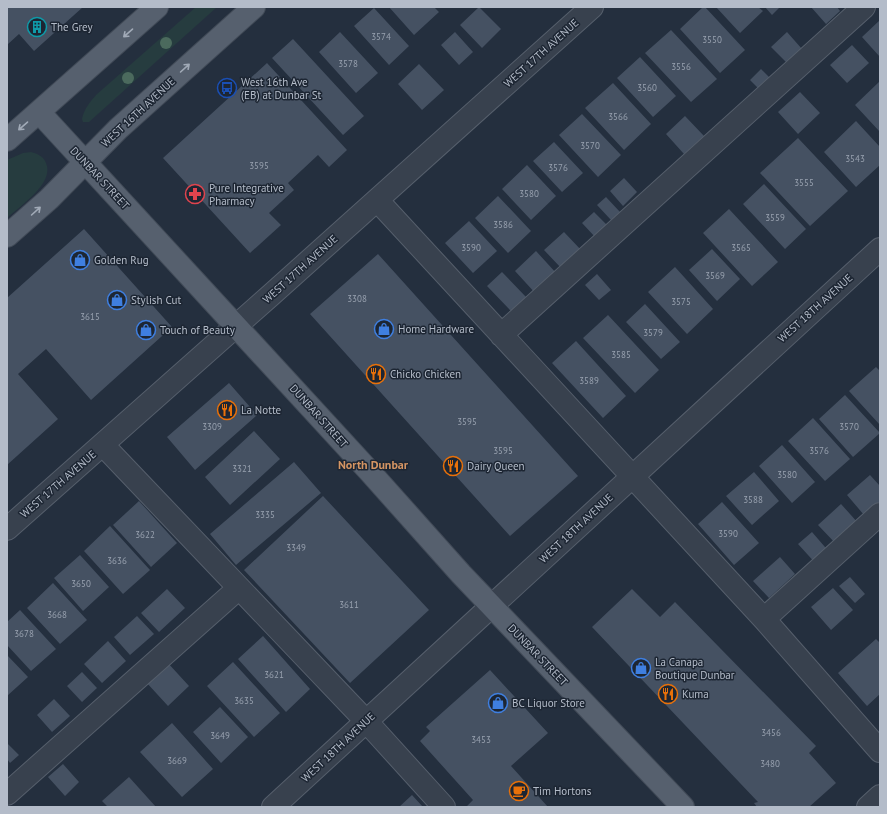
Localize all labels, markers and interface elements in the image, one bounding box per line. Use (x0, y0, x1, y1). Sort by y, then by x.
building icon: The Grey (26, 16, 48, 38)
street label: WEST 17TH AVENUE (501, 16, 581, 90)
place label: The Grey (51, 20, 93, 34)
one-way arrow (122, 28, 133, 37)
house number: 3574 (371, 31, 391, 42)
house number: 3550 (702, 34, 722, 45)
house number: 3578 (338, 58, 358, 69)
house number: 3556 (671, 61, 691, 72)
one-way arrow (180, 64, 191, 73)
street label: WEST 16TH AVENUE (98, 74, 178, 150)
place label: West 16th Ave (EB) at Dunbar St (241, 75, 322, 102)
bus stop icon: West 16th Ave (EB) at Dunbar St (216, 77, 238, 99)
house number: 3560 (637, 82, 657, 93)
house number: 3566 (608, 111, 628, 122)
one-way arrow (18, 121, 28, 131)
house number: 3570 (580, 140, 600, 151)
street label: DUNBAR STREET (67, 144, 133, 212)
house number: 3543 (845, 153, 865, 164)
house number: 3595 (249, 160, 269, 171)
house number: 3576 (548, 162, 568, 173)
house number: 3555 (794, 177, 814, 188)
place label: Pure Integrative Pharmacy (209, 181, 284, 208)
pharmacy icon: Pure Integrative Pharmacy (184, 183, 206, 205)
house number: 3580 (519, 188, 539, 199)
one-way arrow (31, 206, 41, 215)
house number: 3559 (765, 212, 785, 223)
house number: 3586 (493, 219, 513, 230)
street label: WEST 17TH AVENUE (260, 232, 340, 306)
house number: 3590 (461, 242, 481, 253)
house number: 3565 (731, 242, 751, 253)
shop icon: Golden Rug (69, 249, 91, 271)
place label: Golden Rug (94, 253, 149, 267)
house number: 3569 (705, 270, 725, 281)
street label: WEST 18TH AVENUE (775, 271, 855, 345)
shop icon: Stylish Cut (106, 289, 128, 311)
place label: Stylish Cut (131, 293, 181, 307)
house number: 3308 (347, 293, 367, 304)
house number: 3575 (671, 296, 691, 307)
house number: 3615 (80, 311, 100, 322)
shop icon: Home Hardware (373, 318, 395, 340)
shop icon: Touch of Beauty (135, 319, 157, 341)
place label: Home Hardware (398, 322, 475, 336)
place label: Touch of Beauty (160, 323, 236, 337)
house number: 3579 (643, 327, 663, 338)
house number: 3585 (611, 349, 631, 360)
restaurant icon: Chicko Chicken (365, 363, 387, 385)
place label: Chicko Chicken (390, 367, 461, 381)
house number: 3589 (579, 375, 599, 386)
street label: DUNBAR STREET (287, 381, 351, 451)
restaurant icon: La Notte (216, 399, 238, 421)
place label: La Notte (241, 403, 281, 417)
house number: 3595 (457, 416, 477, 427)
house number: 3309 (202, 421, 222, 432)
house number: 3570 (839, 421, 859, 432)
house number: 3595 (493, 445, 513, 456)
house number: 3576 (809, 445, 829, 456)
street label: WEST 17TH AVENUE (17, 447, 99, 521)
restaurant icon: Dairy Queen (442, 455, 464, 477)
district label: North Dunbar (338, 457, 409, 472)
place label: Dairy Queen (467, 459, 525, 473)
house number: 3321 (232, 463, 252, 474)
house number: 3580 (777, 469, 797, 480)
street label: WEST 18TH AVENUE (536, 490, 616, 566)
house number: 3588 (743, 494, 763, 505)
house number: 3335 (255, 509, 275, 520)
house number: 3590 (718, 528, 738, 539)
house number: 3622 (135, 529, 155, 540)
house number: 3349 (286, 542, 306, 553)
house number: 3636 (107, 555, 127, 566)
house number: 3650 (71, 578, 91, 589)
house number: 3611 (339, 599, 359, 610)
house number: 3668 (47, 609, 67, 620)
street label: DUNBAR STREET (505, 621, 571, 689)
house number: 3678 (14, 628, 34, 639)
place label: La Canapa Boutique Dunbar (655, 655, 735, 682)
shop icon: La Canapa Boutique Dunbar (630, 657, 652, 679)
house number: 3621 (264, 669, 284, 680)
restaurant icon: Kuma (657, 683, 679, 705)
place label: Kuma (682, 687, 709, 701)
shop icon: BC Liquor Store (487, 692, 509, 714)
house number: 3635 (234, 695, 254, 706)
place label: BC Liquor Store (512, 696, 585, 710)
street label: WEST 18TH AVENUE (298, 709, 378, 785)
house number: 3456 (761, 727, 781, 738)
house number: 3649 (210, 730, 230, 741)
house number: 3453 (471, 734, 491, 745)
house number: 3669 (167, 755, 187, 766)
house number: 3480 (760, 758, 780, 769)
cafe icon: Tim Hortons (508, 780, 530, 802)
place label: Tim Hortons (533, 784, 592, 798)

